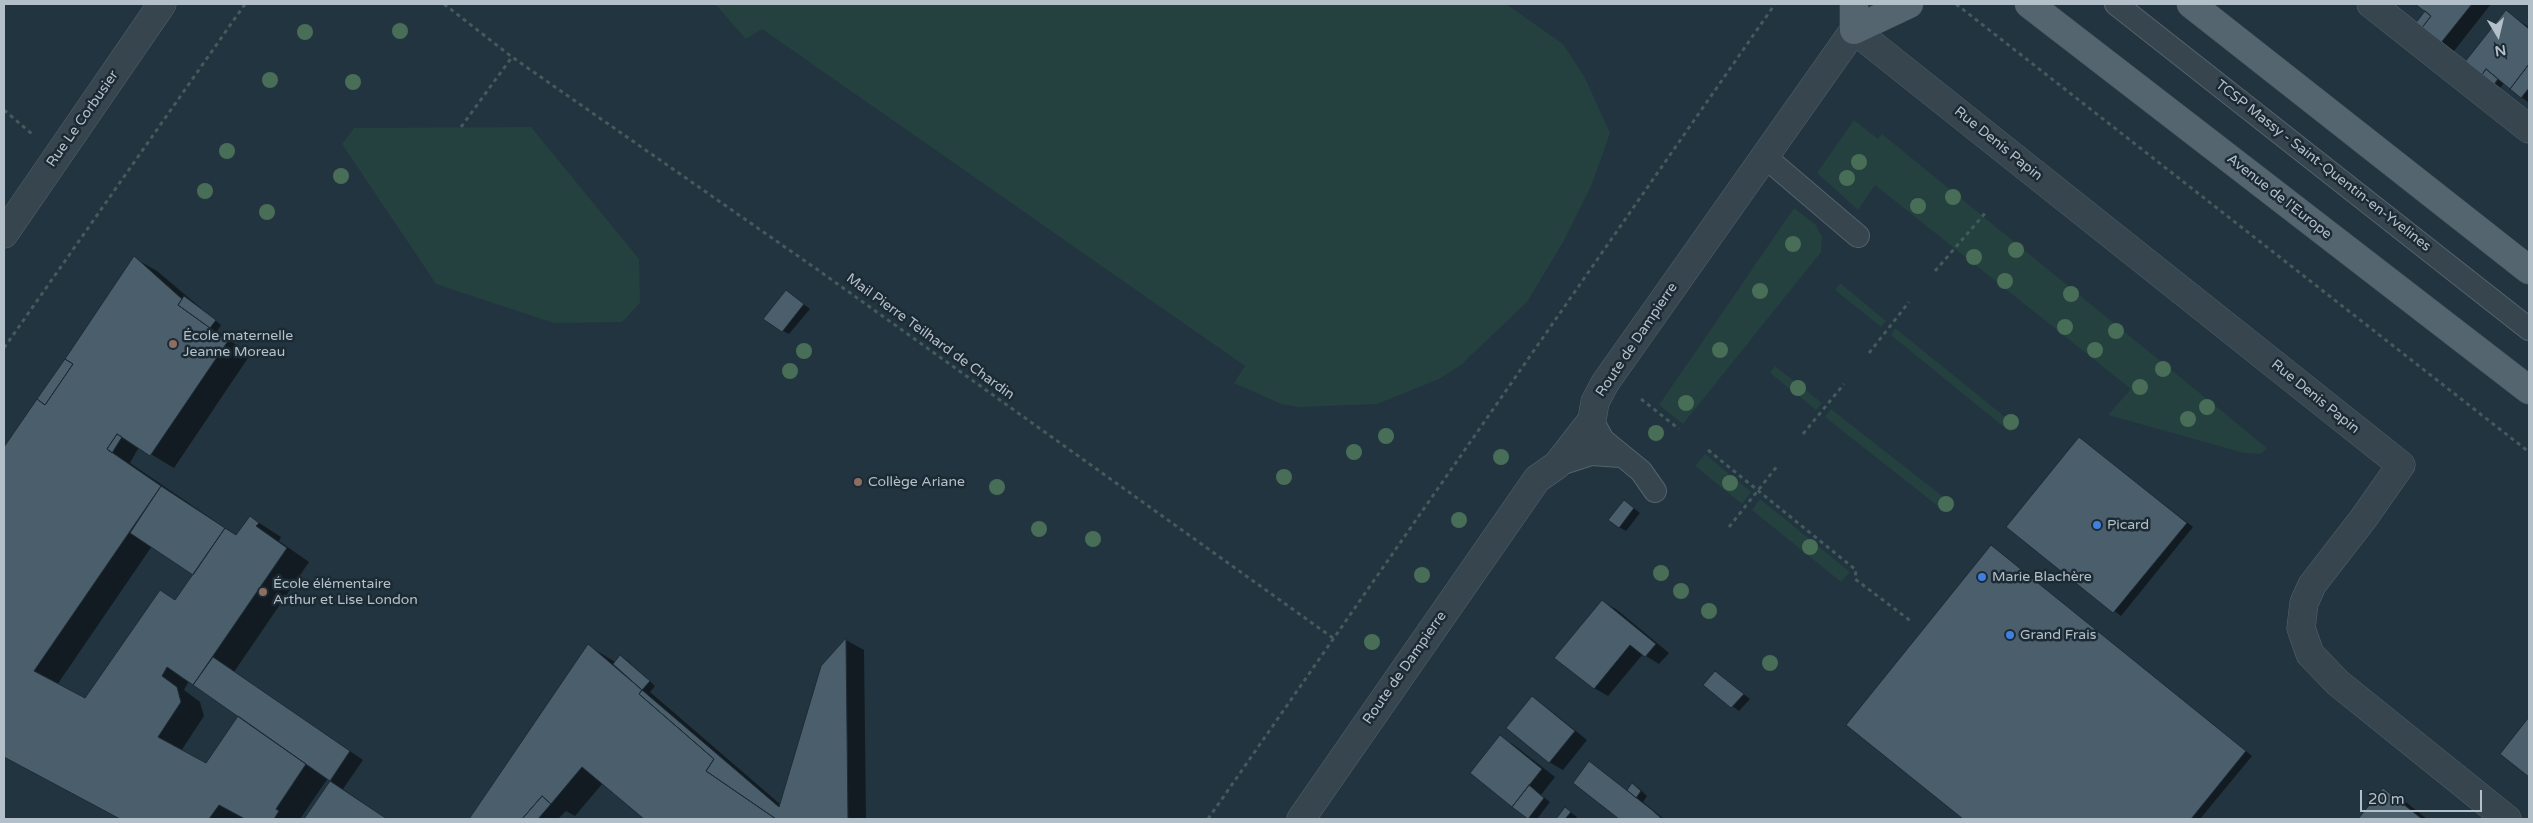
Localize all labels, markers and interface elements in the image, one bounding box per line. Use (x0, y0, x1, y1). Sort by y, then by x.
north arrow (2473, 10, 2523, 60)
text: N (2494, 41, 2507, 60)
street label: Rue Le Corbusier (43, 68, 123, 170)
street label: TCSP Massy - Saint-Quentin-en-Yvelines (2212, 77, 2434, 255)
street label: Rue Denis Papin (1951, 103, 2045, 185)
street label: Avenue de l'Europe (2223, 151, 2335, 243)
street label: Mail Pierre Teilhard de Chardin (843, 270, 1017, 404)
street label: Route de Dampierre (1593, 280, 1681, 400)
place label: École maternelle Jeanne Moreau (183, 328, 293, 361)
marker: École maternelle Jeanne Moreau (167, 338, 179, 350)
street label: Rue Denis Papin (2268, 356, 2362, 438)
place label: Collège Ariane (868, 474, 965, 490)
marker: Collège Ariane (852, 476, 864, 488)
place label: Picard (2107, 517, 2149, 533)
marker: Picard (2091, 519, 2103, 531)
place label: Marie Blachère (1992, 569, 2092, 585)
marker: Marie Blachère (1976, 571, 1988, 583)
place label: École élémentaire Arthur et Lise London (273, 576, 418, 608)
marker: École élémentaire Arthur et Lise London (257, 586, 269, 598)
street label: Route de Dampierre (1360, 608, 1450, 728)
place label: Grand Frais (2020, 627, 2096, 643)
marker: Grand Frais (2004, 629, 2016, 641)
scale bar (2363, 780, 2486, 812)
text: 20 m (2368, 790, 2405, 808)

